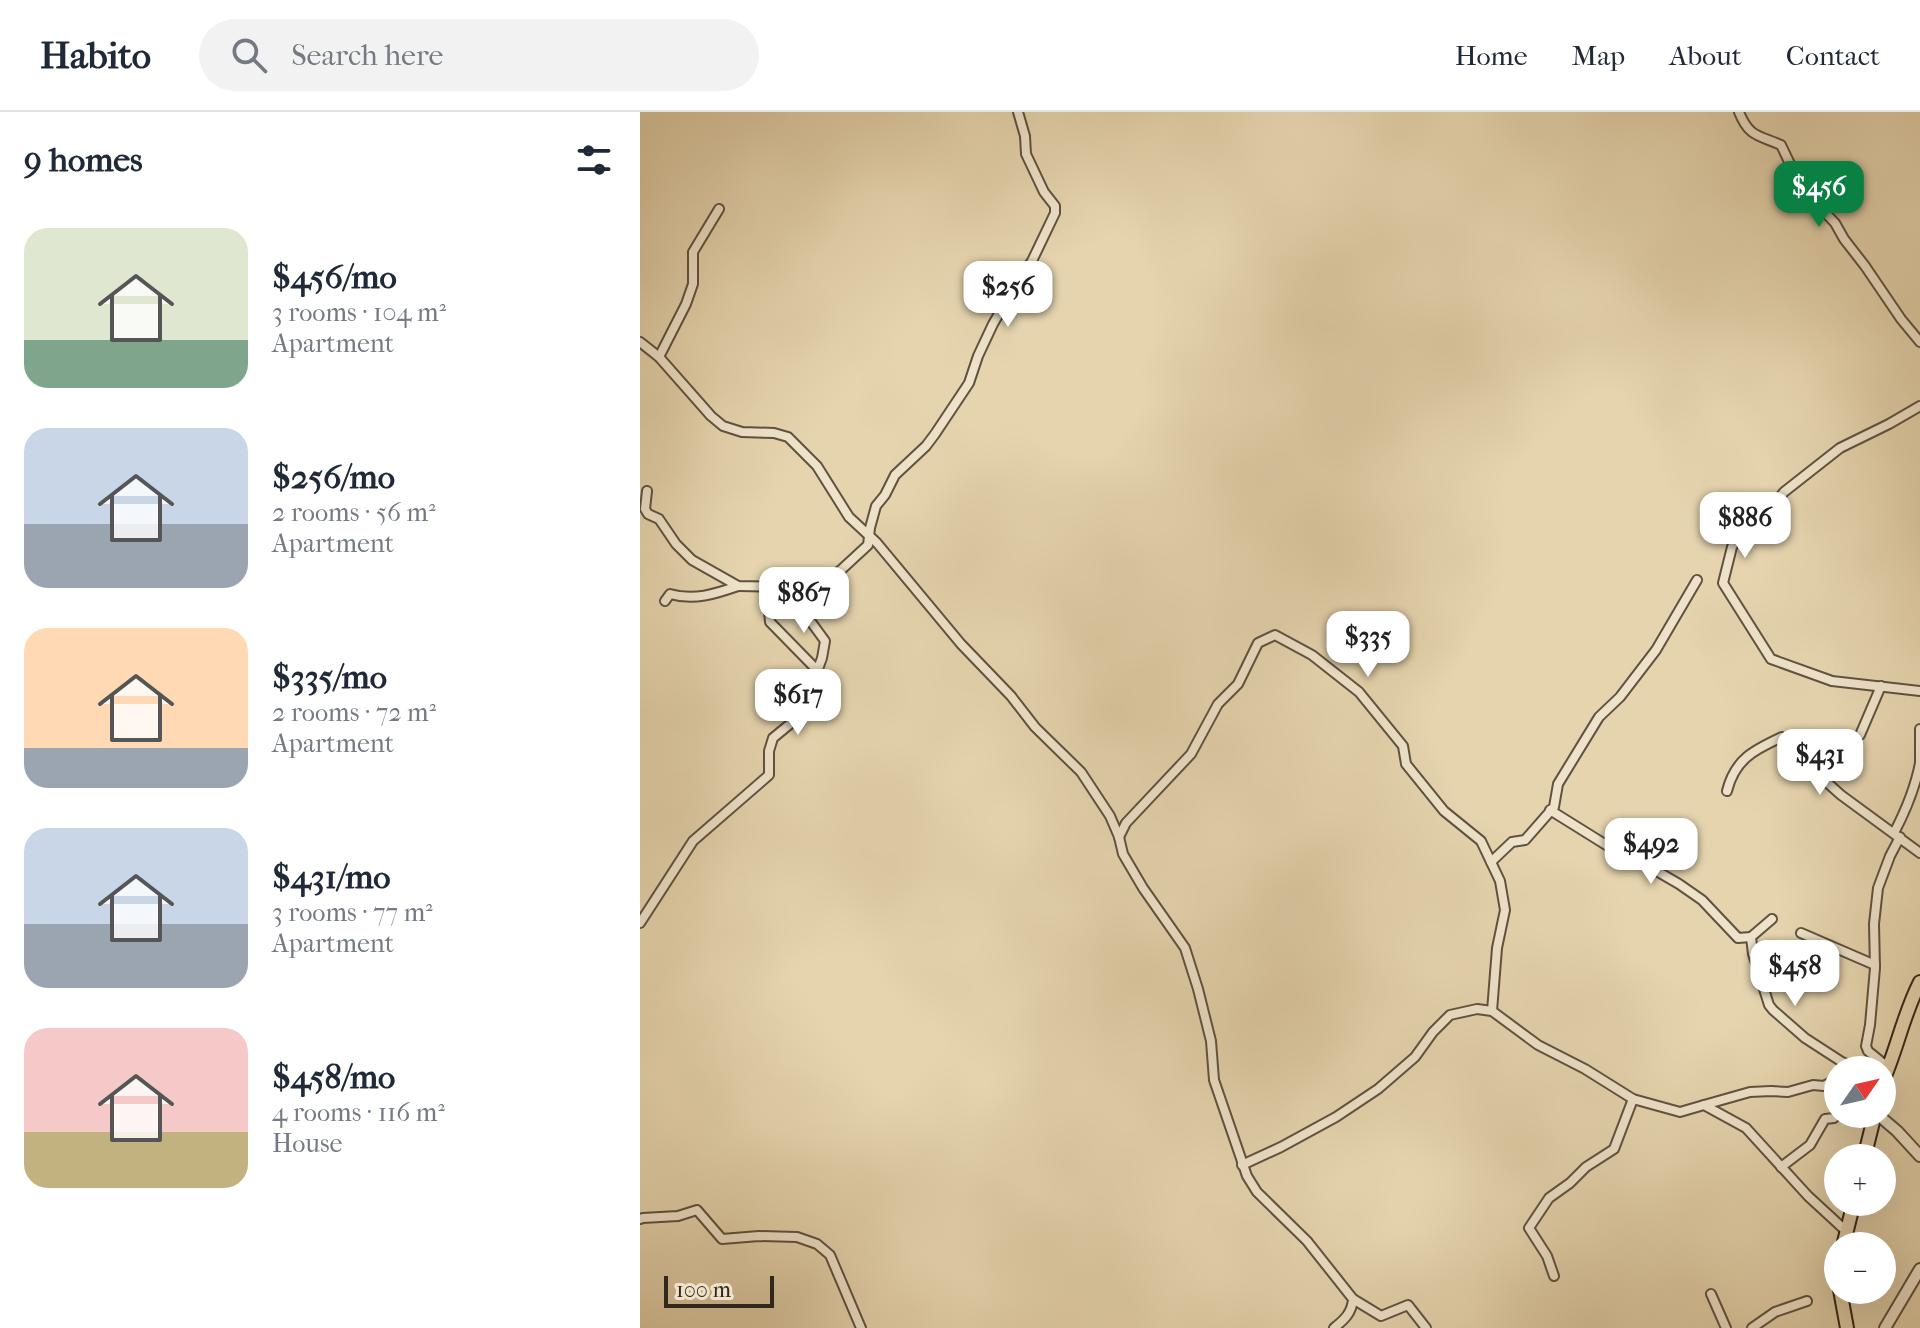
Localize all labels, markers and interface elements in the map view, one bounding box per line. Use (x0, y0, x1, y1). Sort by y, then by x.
search box (199, 19, 759, 91)
text: Habito (40, 33, 151, 78)
icon: search (227, 33, 271, 77)
text: Search here (291, 38, 443, 73)
text: Home (1455, 39, 1528, 72)
text: Map (1572, 39, 1625, 72)
text: About (1669, 39, 1742, 72)
text: Contact (1786, 39, 1880, 72)
icon: filters (572, 138, 616, 182)
text: 9 homes (24, 140, 143, 180)
pin: $456 (1772, 161, 1866, 229)
text: $456 (1792, 171, 1846, 202)
text: $456/mo (272, 257, 397, 297)
icon: home (88, 260, 184, 356)
pin: $256 (961, 261, 1055, 329)
text: $256 (982, 271, 1035, 302)
text: 3 rooms · 104 m² (272, 297, 446, 328)
text: Apartment (272, 328, 394, 359)
text: $256/mo (272, 457, 395, 497)
icon: home (88, 460, 184, 556)
pin: $886 (1698, 492, 1792, 560)
text: 2 rooms · 56 m² (272, 497, 436, 528)
text: $886 (1718, 502, 1772, 533)
text: Apartment (272, 528, 394, 559)
pin: $867 (757, 567, 851, 635)
text: $867 (777, 577, 831, 608)
pin: $335 (1321, 611, 1415, 679)
text: $335 (1345, 621, 1391, 652)
text: $335/mo (272, 657, 387, 697)
icon: home (88, 660, 184, 756)
pin: $617 (751, 669, 845, 737)
text: $617 (773, 679, 823, 710)
text: 2 rooms · 72 m² (272, 697, 436, 728)
text: Apartment (272, 728, 394, 759)
pin: $431 (1773, 729, 1867, 797)
text: $431 (1795, 739, 1845, 770)
pin: $492 (1604, 818, 1698, 886)
text: $492 (1623, 828, 1679, 859)
text: $431/mo (272, 857, 391, 897)
icon: home (88, 860, 184, 956)
text: 3 rooms · 77 m² (272, 897, 433, 928)
text: Apartment (272, 928, 394, 959)
pin: $458 (1748, 940, 1842, 1008)
text: $458 (1768, 950, 1822, 981)
north arrow (1824, 1056, 1896, 1128)
map controls (1824, 1056, 1896, 1304)
text: $458/mo (272, 1057, 395, 1097)
icon: home (88, 1060, 184, 1156)
text: 4 rooms · 116 m² (272, 1097, 445, 1128)
text: House (272, 1128, 342, 1159)
button: + (1824, 1144, 1896, 1216)
button: − (1824, 1232, 1896, 1304)
scale bar (664, 1272, 774, 1308)
text: 100 m (676, 1277, 731, 1303)

